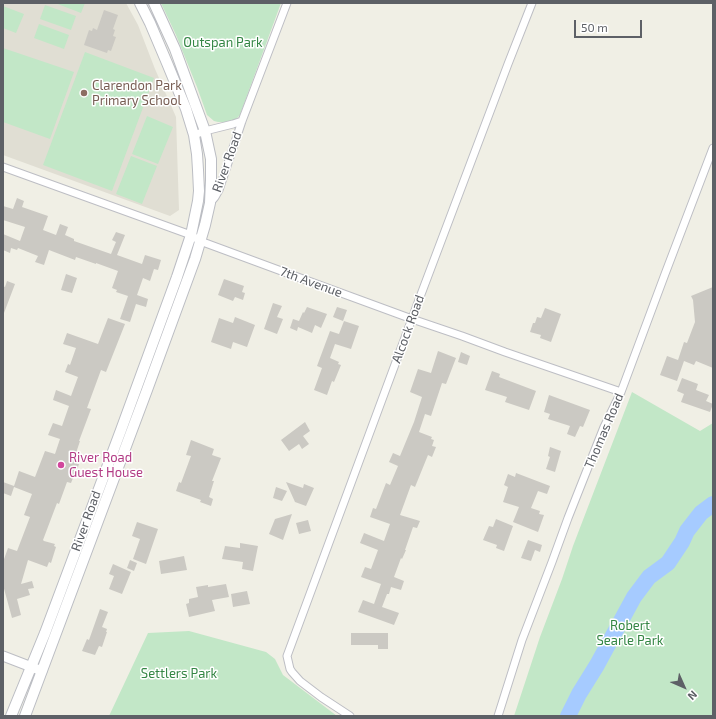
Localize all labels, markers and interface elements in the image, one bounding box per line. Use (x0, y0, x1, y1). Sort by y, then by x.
scale bar (576, 12, 644, 38)
text: 50 m (581, 20, 608, 34)
park label: Outspan Park (183, 35, 263, 51)
place label: Clarendon Park Primary School (92, 78, 182, 109)
marker: Clarendon Park Primary School (79, 88, 89, 98)
street label: River Road (209, 130, 245, 194)
street label: 7th Avenue (277, 263, 345, 301)
street label: Alcock Road (388, 293, 428, 365)
street label: Thomas Road (581, 391, 627, 471)
place label: River Road Guest House (69, 450, 143, 481)
marker: River Road Guest House (56, 460, 66, 470)
street label: River Road (68, 489, 104, 553)
park label: Robert Searle Park (597, 618, 663, 649)
park label: Settlers Park (141, 666, 217, 682)
north arrow (664, 667, 704, 707)
text: N (685, 688, 700, 703)

